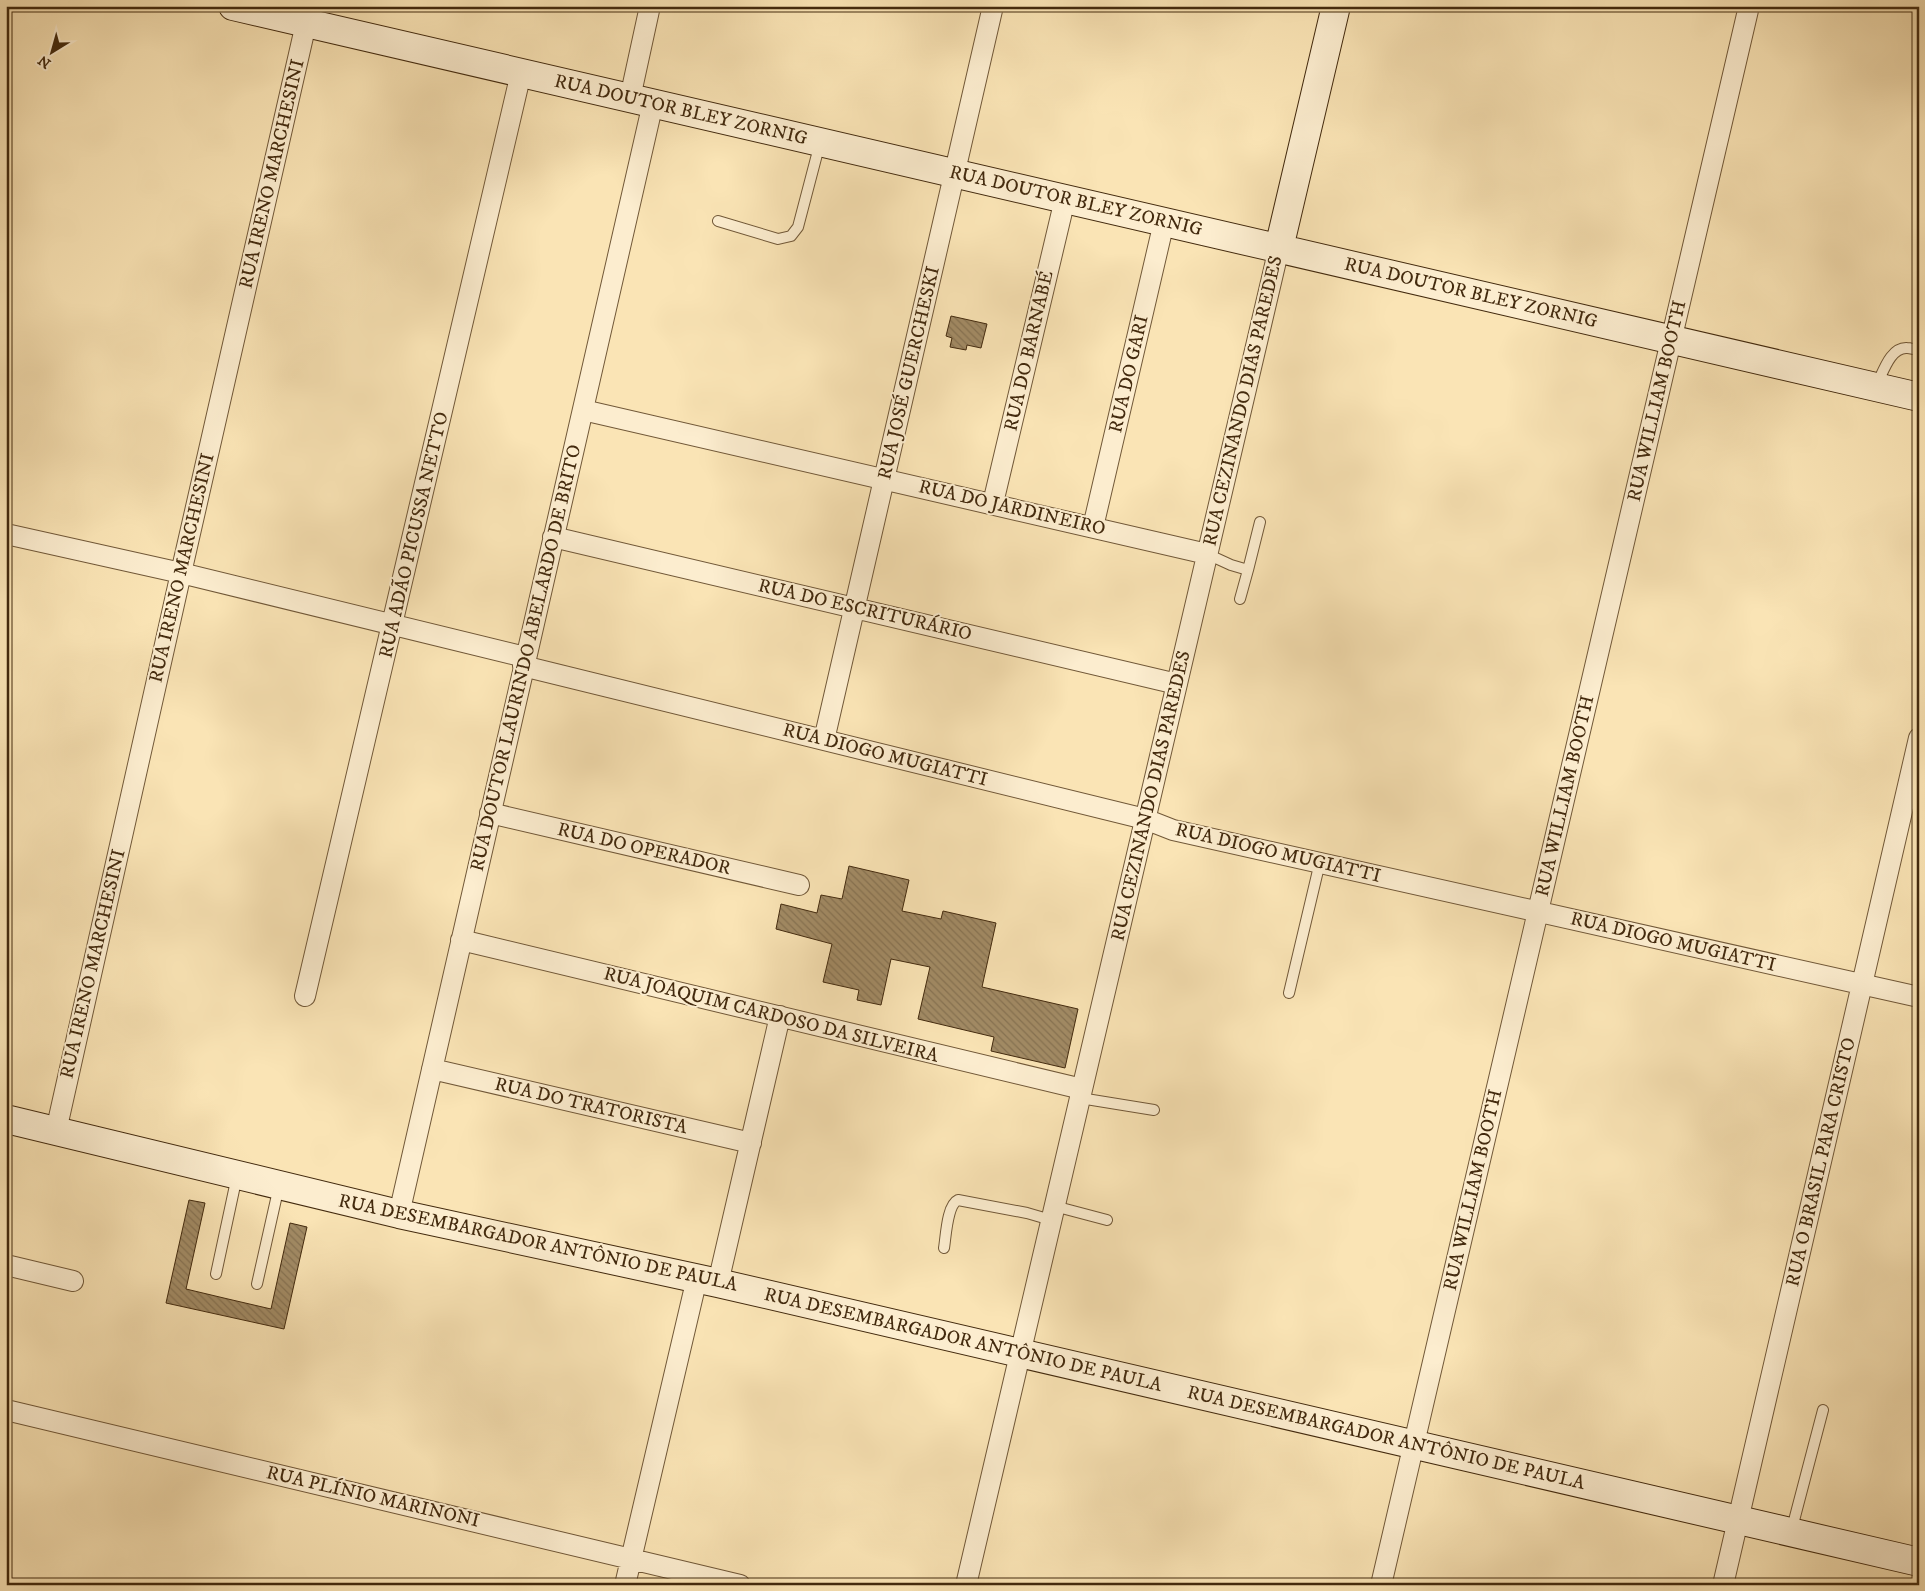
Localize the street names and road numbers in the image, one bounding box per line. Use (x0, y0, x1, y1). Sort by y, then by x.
street label: RUA IRENO MARCHESINI (234, 57, 310, 291)
street label: RUA DOUTOR BLEY ZORNIG (552, 70, 810, 150)
street label: RUA DOUTOR BLEY ZORNIG (947, 161, 1205, 241)
street label: RUA DOUTOR BLEY ZORNIG (1342, 253, 1600, 333)
street label: RUA CEZINANDO DIAS PAREDES (1198, 254, 1288, 548)
street label: RUA JOSÉ GUERCHESKI (872, 264, 945, 482)
street label: RUA DO BARNABÉ (998, 268, 1059, 433)
street label: RUA WILLIAM BOOTH (1623, 298, 1691, 504)
street label: RUA DO GARI (1104, 313, 1154, 435)
street label: RUA ADÃO PICUSSA NETTO (373, 409, 454, 660)
street label: RUA DOUTOR LAURINDO ABELARDO DE BRITO (466, 442, 586, 874)
street label: RUA IRENO MARCHESINI (144, 451, 220, 685)
street label: RUA DO JARDINEIRO (916, 475, 1108, 541)
street label: RUA DO ESCRITURÁRIO (756, 572, 974, 646)
street label: RUA CEZINANDO DIAS PAREDES (1106, 649, 1196, 943)
street label: RUA WILLIAM BOOTH (1531, 693, 1599, 899)
street label: RUA DIOGO MUGIATTI (780, 718, 990, 792)
street label: RUA DO OPERADOR (555, 818, 733, 880)
street label: RUA DIOGO MUGIATTI (1173, 818, 1383, 888)
street label: RUA IRENO MARCHESINI (55, 847, 131, 1081)
street label: RUA DIOGO MUGIATTI (1568, 907, 1778, 977)
street label: RUA JOAQUIM CARDOSO DA SILVEIRA (601, 962, 942, 1068)
street label: RUA O BRASIL PARA CRISTO (1781, 1035, 1861, 1289)
street label: RUA DO TRATORISTA (492, 1073, 690, 1140)
street label: RUA WILLIAM BOOTH (1439, 1087, 1507, 1293)
street label: RUA DESEMBARGADOR ANTÔNIO DE PAULA (336, 1188, 741, 1297)
street label: RUA DESEMBARGADOR ANTÔNIO DE PAULA (762, 1282, 1165, 1397)
street label: RUA DESEMBARGADOR ANTÔNIO DE PAULA (1185, 1380, 1588, 1495)
street label: RUA PLÍNIO MARINONI (264, 1459, 482, 1533)

